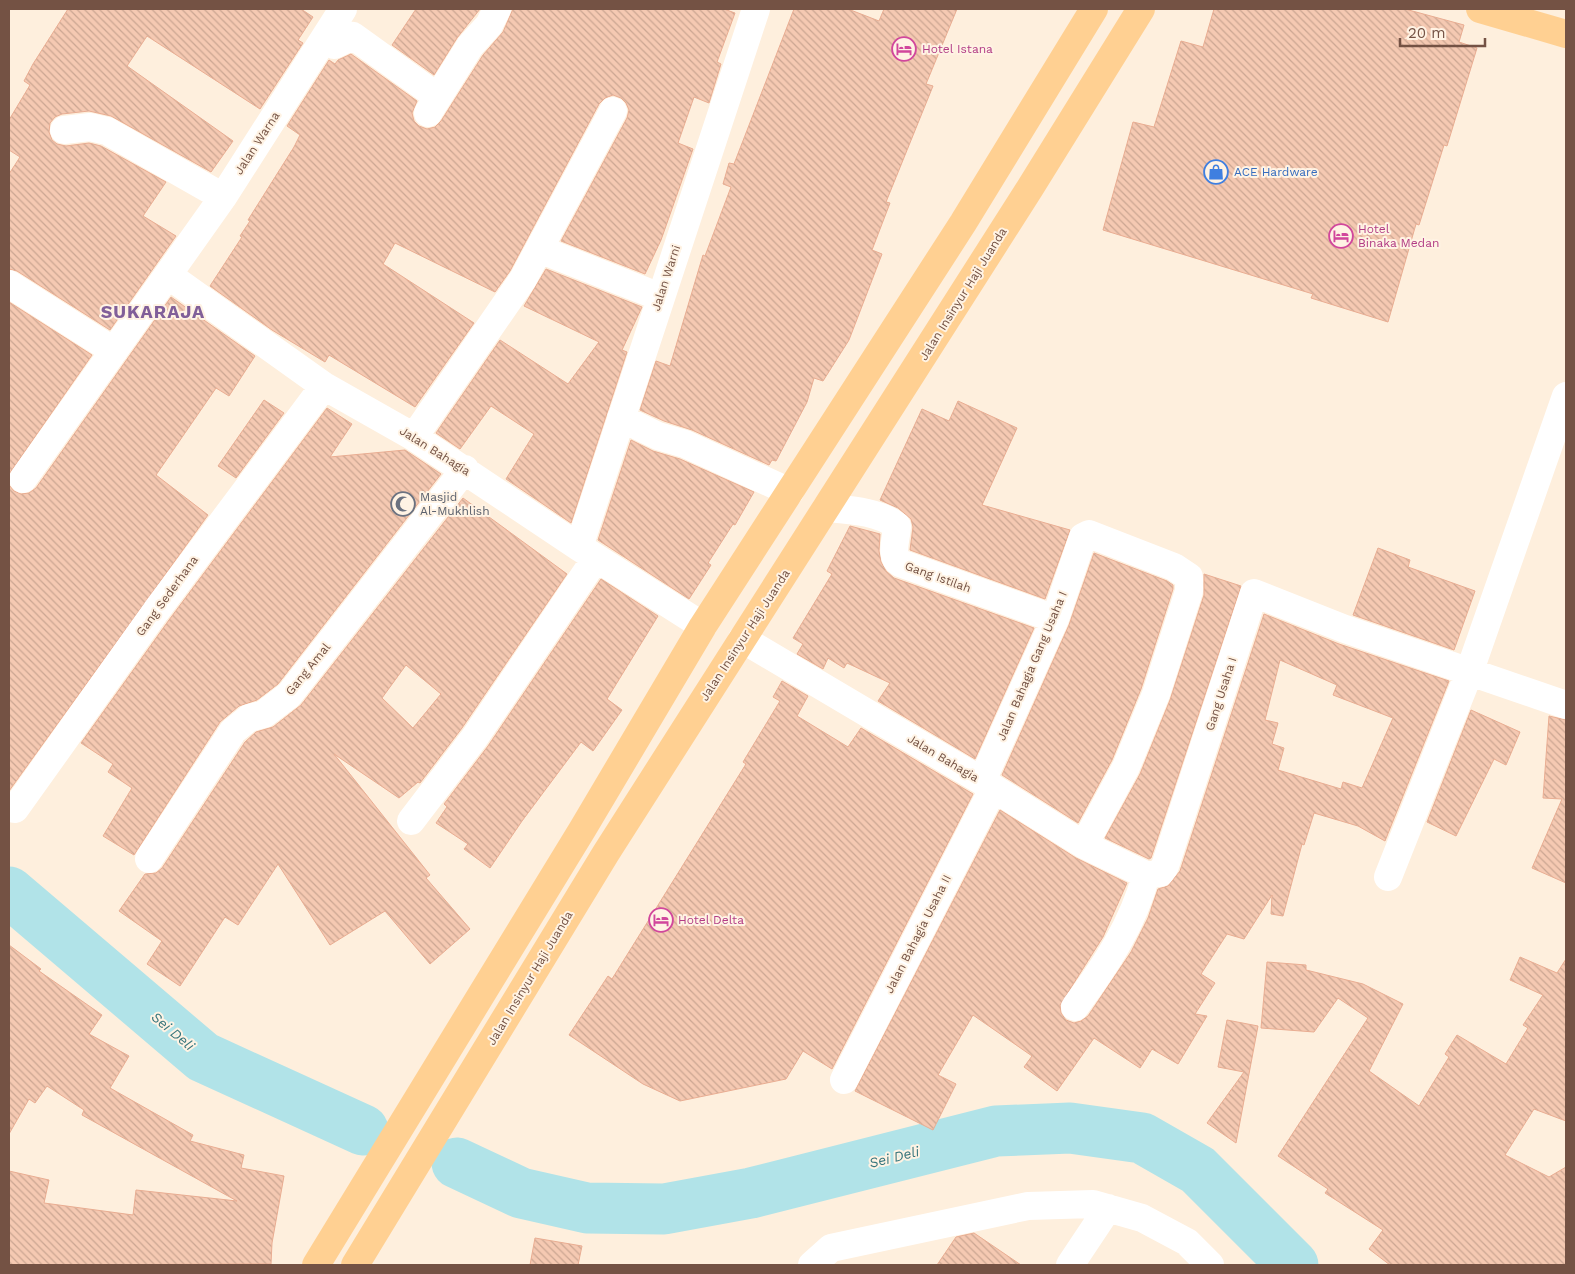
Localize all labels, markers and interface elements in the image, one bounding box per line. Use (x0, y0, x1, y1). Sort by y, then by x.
scale bar (1400, 15, 1485, 47)
text: 20 m (1408, 24, 1446, 42)
hotel icon: Hotel Istana (891, 36, 917, 62)
place label: Hotel Istana (922, 42, 993, 56)
street label: Jalan Warna (232, 109, 283, 177)
shop icon: ACE Hardware (1203, 159, 1229, 185)
place label: ACE Hardware (1234, 165, 1318, 179)
place label: Hotel Binaka Medan (1358, 222, 1439, 250)
hotel icon: Hotel Binaka Medan (1328, 223, 1354, 249)
street label: Jalan Insinyur Haji Juanda (916, 225, 1010, 363)
street label: Jalan Warni (649, 243, 683, 313)
district label: SUKARAJA (101, 301, 205, 322)
street label: Jalan Bahagia (397, 424, 473, 478)
place label: Masjid Al-Mukhlish (420, 490, 490, 518)
mosque icon: Masjid Al-Mukhlish (390, 491, 416, 517)
street label: Gang Sederhana (133, 553, 201, 639)
street label: Gang Istilah (903, 559, 973, 595)
street label: Jalan Insinyur Haji Juanda (697, 567, 793, 703)
street label: Jalan Bahagia Gang Usaha I (994, 589, 1070, 743)
street label: Gang Amal (283, 640, 333, 698)
street label: Gang Usaha I (1203, 655, 1239, 733)
street label: Jalan Bahagia (905, 731, 981, 785)
street label: Jalan Bahagia Usaha II (882, 872, 954, 996)
hotel icon: Hotel Delta (648, 907, 674, 933)
street label: Jalan Insinyur Haji Juanda (484, 908, 576, 1047)
place label: Hotel Delta (678, 913, 744, 927)
water label: Sei Deli (148, 1008, 198, 1054)
water label: Sei Deli (867, 1143, 921, 1171)

